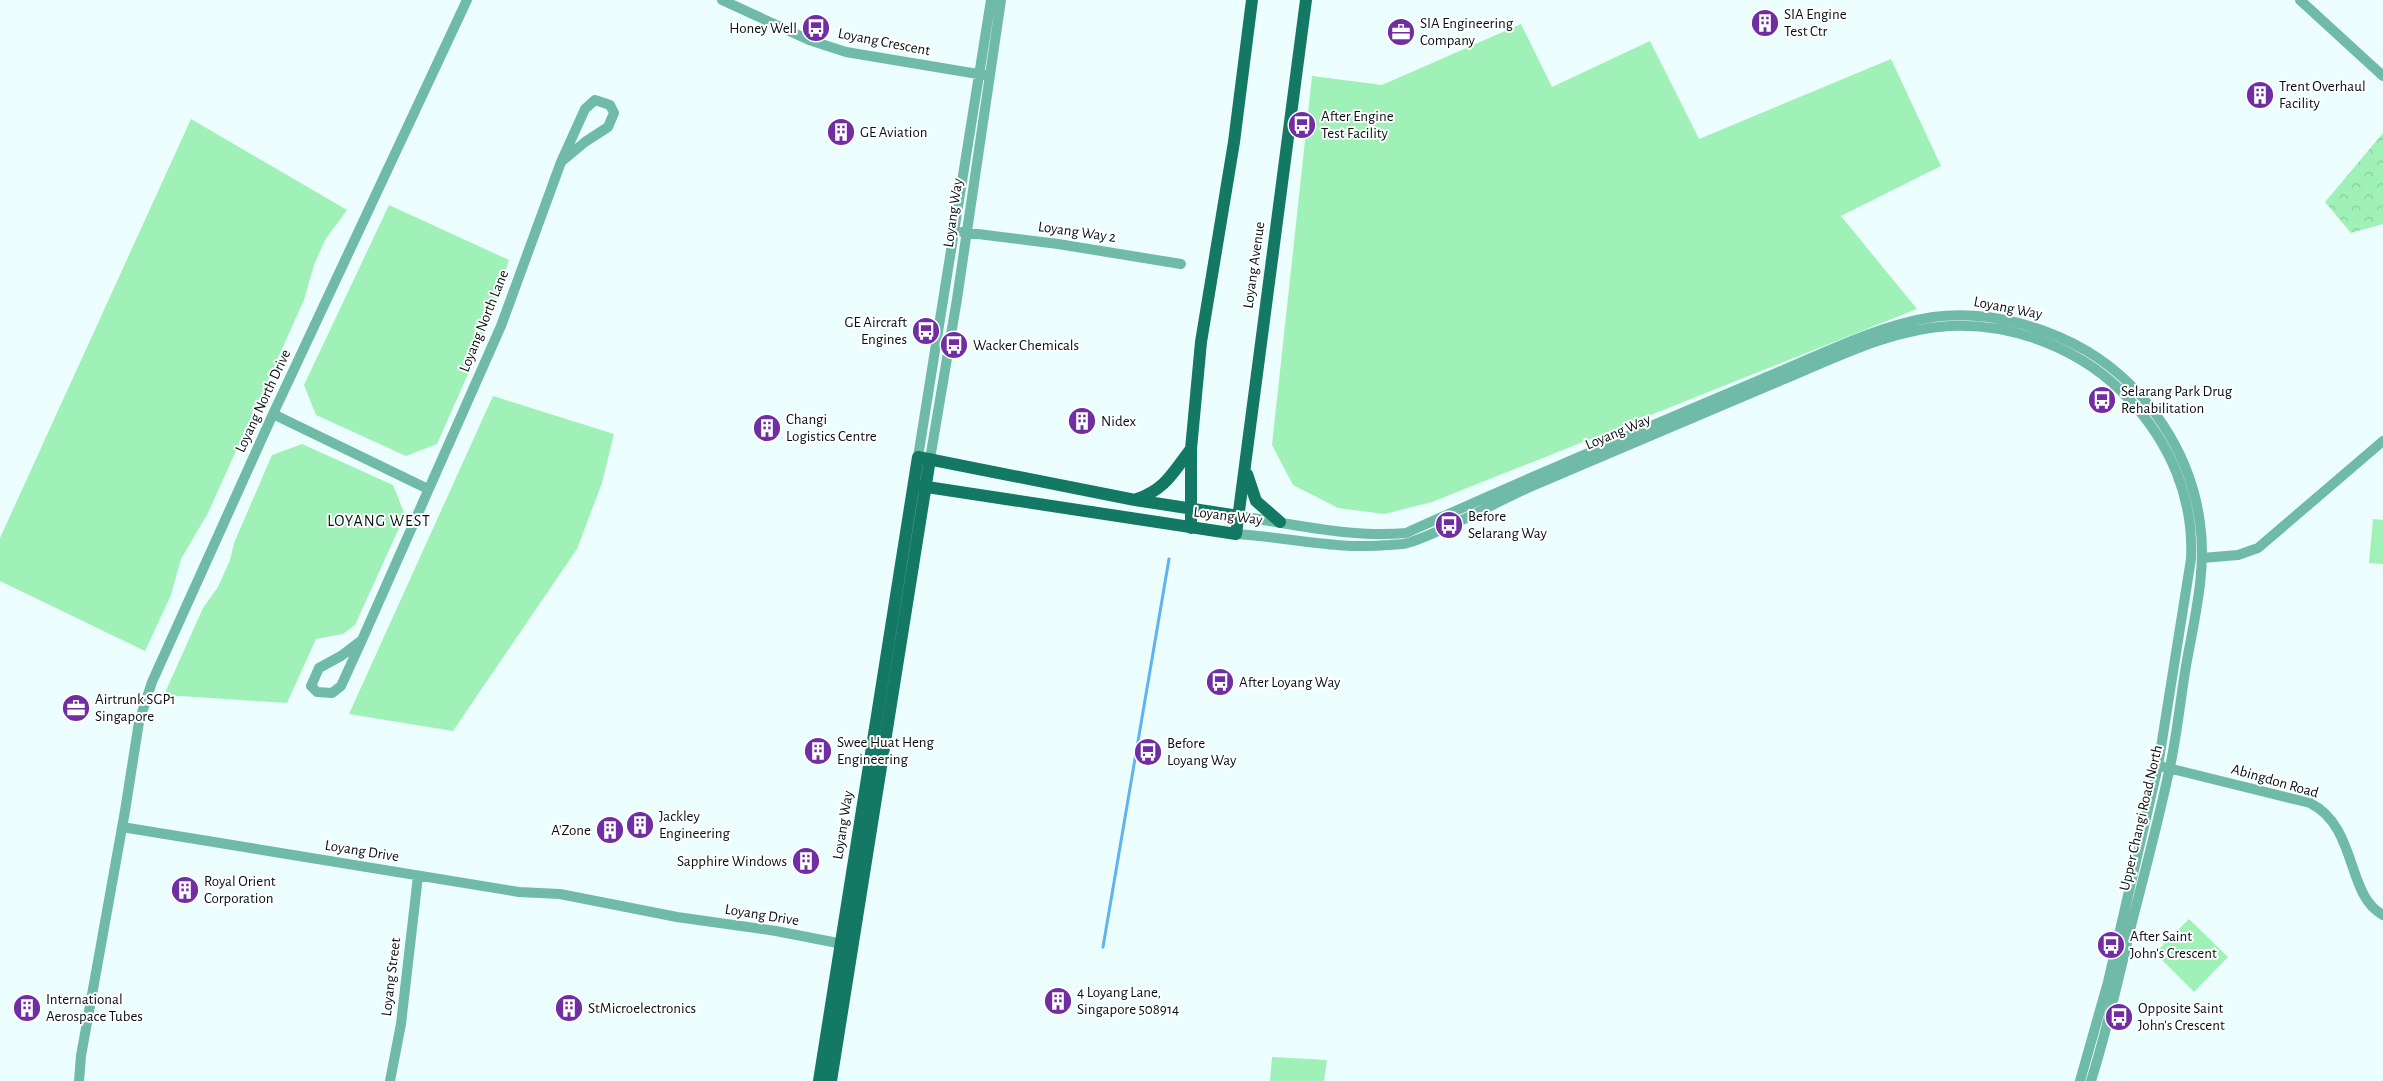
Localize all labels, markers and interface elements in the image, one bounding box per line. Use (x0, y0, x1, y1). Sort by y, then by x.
place label: SIA Engine Test Ctr (1784, 7, 1847, 39)
building icon: SIA Engine Test Ctr (1750, 8, 1780, 38)
bus stop icon: Honey Well (801, 13, 831, 43)
place label: SIA Engineering Company (1420, 16, 1514, 48)
office icon: SIA Engineering Company (1386, 17, 1416, 47)
place label: Honey Well (729, 21, 797, 36)
street label: Loyang Crescent (837, 26, 932, 58)
place label: Trent Overhaul Facility (2279, 79, 2366, 111)
building icon: Trent Overhaul Facility (2245, 80, 2275, 110)
place label: After Engine Test Facility (1321, 109, 1394, 141)
bus stop icon: After Engine Test Facility (1287, 110, 1317, 140)
building icon: GE Aviation (826, 117, 856, 147)
place label: GE Aviation (860, 125, 927, 140)
street label: Loyang Way (941, 177, 965, 248)
street label: Loyang Way 2 (1037, 219, 1117, 245)
street label: Loyang Avenue (1240, 221, 1268, 309)
street label: Loyang North Lane (457, 268, 511, 374)
street label: Loyang Way (1973, 294, 2044, 322)
place label: GE Aircraft Engines (845, 315, 907, 347)
bus stop icon: GE Aircraft Engines (911, 316, 941, 346)
bus stop icon: Wacker Chemicals (939, 330, 969, 360)
place label: Wacker Chemicals (973, 338, 1079, 353)
street label: Loyang North Drive (233, 347, 293, 455)
place label: Selarang Park Drug Rehabilitation (2121, 384, 2233, 416)
bus stop icon: Selarang Park Drug Rehabilitation (2087, 385, 2117, 415)
building icon: Nidex (1067, 406, 1097, 436)
street label: Loyang Way (1583, 411, 1653, 452)
place label: Changi Logistics Centre (786, 412, 877, 444)
building icon: Changi Logistics Centre (752, 413, 782, 443)
place label: Nidex (1101, 414, 1137, 429)
street label: Loyang Way (1193, 504, 1264, 528)
place label: Before Selarang Way (1468, 509, 1547, 541)
bus stop icon: Before Selarang Way (1434, 510, 1464, 540)
district label: LOYANG WEST (327, 513, 431, 529)
bus stop icon: After Loyang Way (1205, 667, 1235, 697)
place label: After Loyang Way (1239, 675, 1341, 690)
place label: Airtrunk SGP1 Singapore (95, 692, 175, 724)
office icon: Airtrunk SGP1 Singapore (61, 693, 91, 723)
place label: Swee Huat Heng Engineering (837, 735, 935, 767)
building icon: Swee Huat Heng Engineering (803, 736, 833, 766)
place label: Before Loyang Way (1167, 736, 1237, 768)
bus stop icon: Before Loyang Way (1133, 737, 1163, 767)
street label: Upper Changi Road North (2117, 744, 2165, 892)
street label: Abingdon Road (2230, 761, 2321, 801)
street label: Loyang Way (830, 789, 856, 860)
place label: Jackley Engineering (659, 809, 731, 841)
building icon: Jackley Engineering (625, 810, 655, 840)
building icon: A'Zone (595, 815, 625, 845)
place label: A'Zone (551, 823, 591, 838)
street label: Loyang Drive (324, 838, 400, 864)
building icon: Sapphire Windows (791, 846, 821, 876)
place label: Sapphire Windows (677, 854, 787, 869)
place label: Royal Orient Corporation (204, 874, 276, 906)
building icon: Royal Orient Corporation (170, 875, 200, 905)
street label: Loyang Drive (724, 902, 800, 928)
place label: After Saint John's Crescent (2130, 929, 2217, 961)
bus stop icon: After Saint John's Crescent (2096, 930, 2126, 960)
street label: Loyang Street (379, 937, 403, 1017)
place label: 4 Loyang Lane, Singapore 508914 (1077, 985, 1179, 1017)
building icon: 4 Loyang Lane, Singapore 508914 (1043, 986, 1073, 1016)
place label: International Aerospace Tubes (46, 992, 143, 1024)
building icon: International Aerospace Tubes (12, 993, 42, 1023)
building icon: StMicroelectronics (554, 993, 584, 1023)
place label: StMicroelectronics (588, 1001, 696, 1016)
place label: Opposite Saint John's Crescent (2138, 1001, 2225, 1033)
bus stop icon: Opposite Saint John's Crescent (2104, 1002, 2134, 1032)

